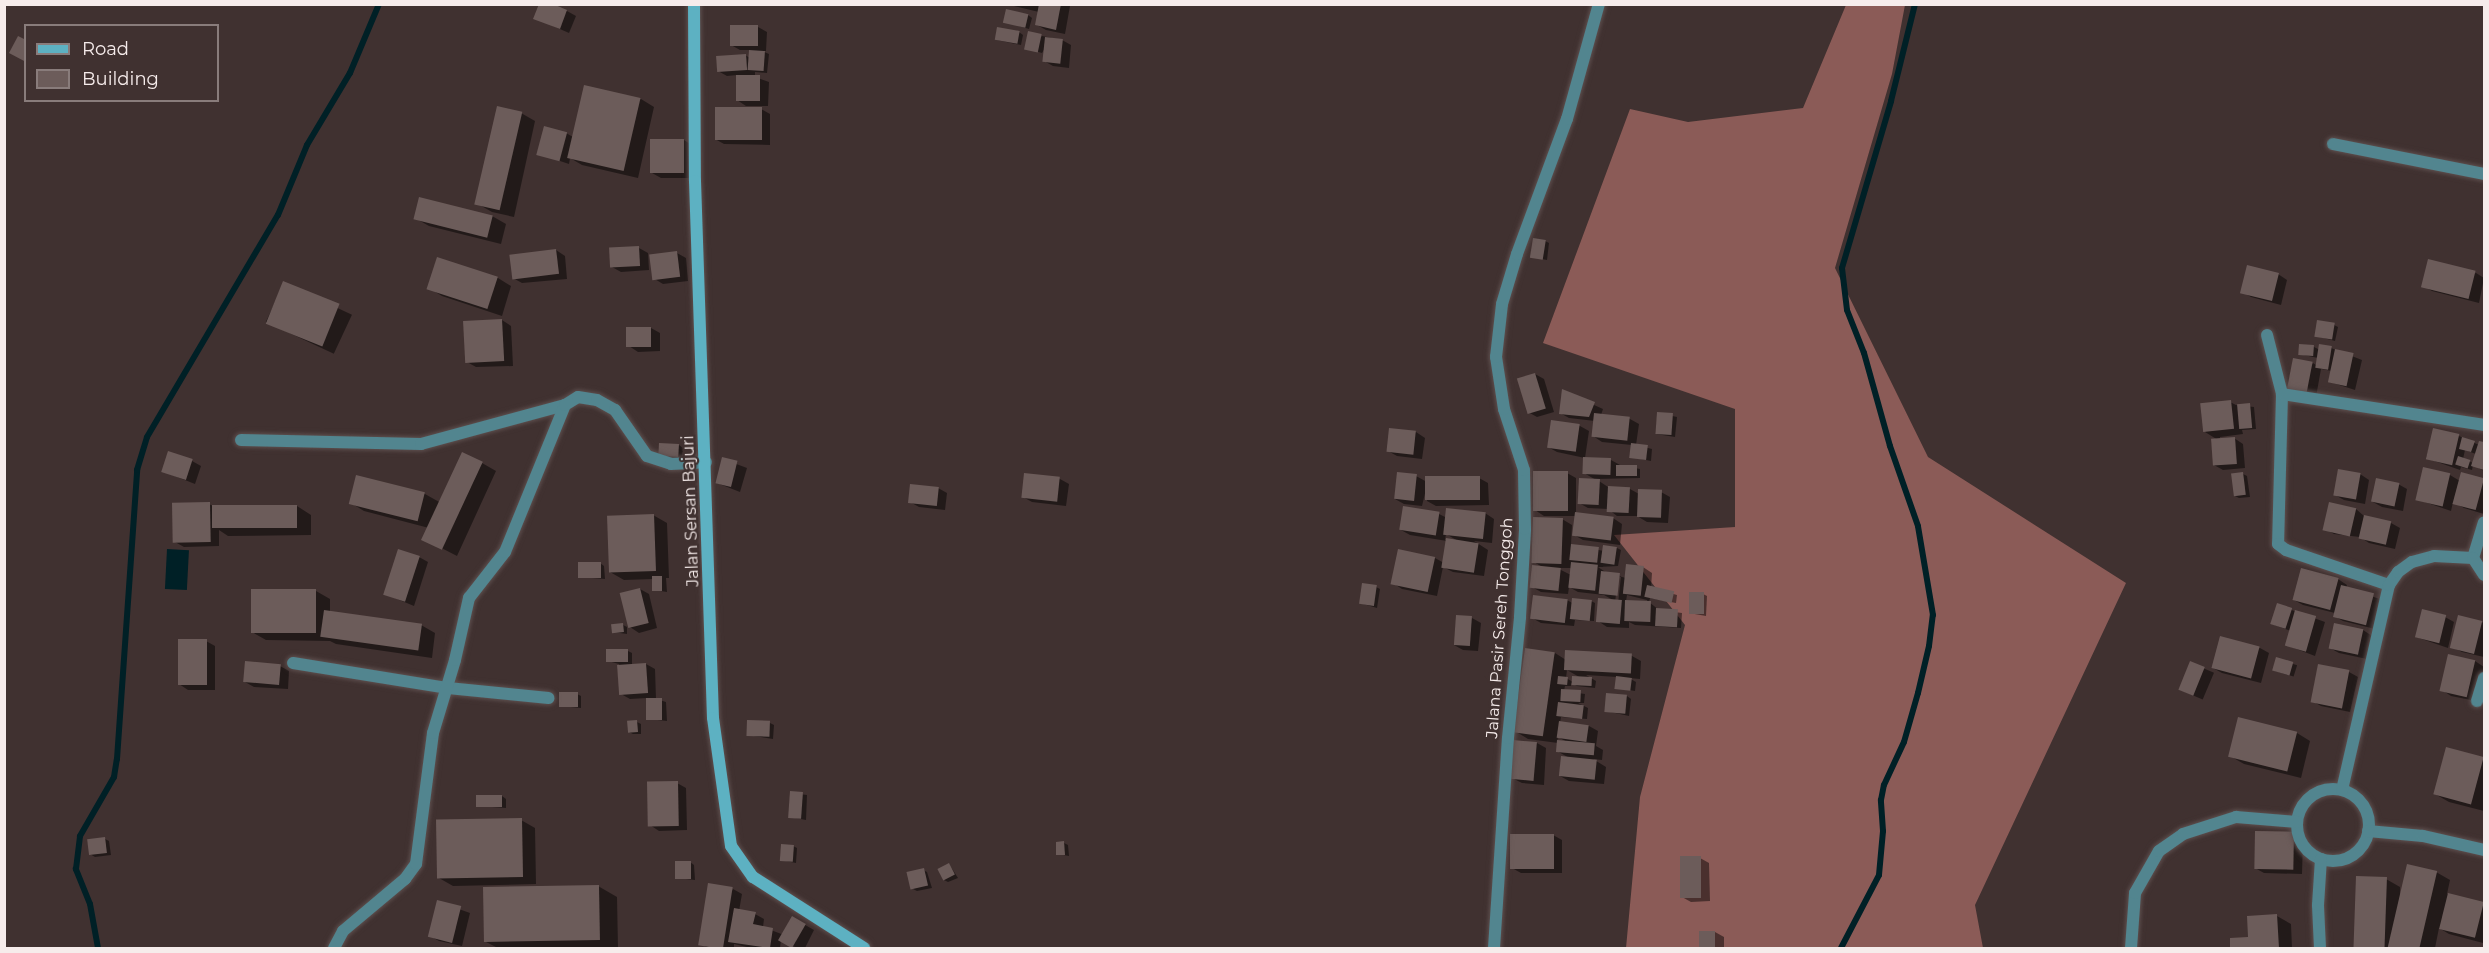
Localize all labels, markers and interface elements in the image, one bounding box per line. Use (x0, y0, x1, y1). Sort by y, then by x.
legend (24, 24, 219, 102)
text: Road (82, 38, 129, 60)
text: Building (82, 68, 159, 90)
street label: Jalan Sersan Bajuri (679, 435, 703, 587)
street label: Jalana Pasir Sereh Tonggoh (1483, 517, 1517, 739)

